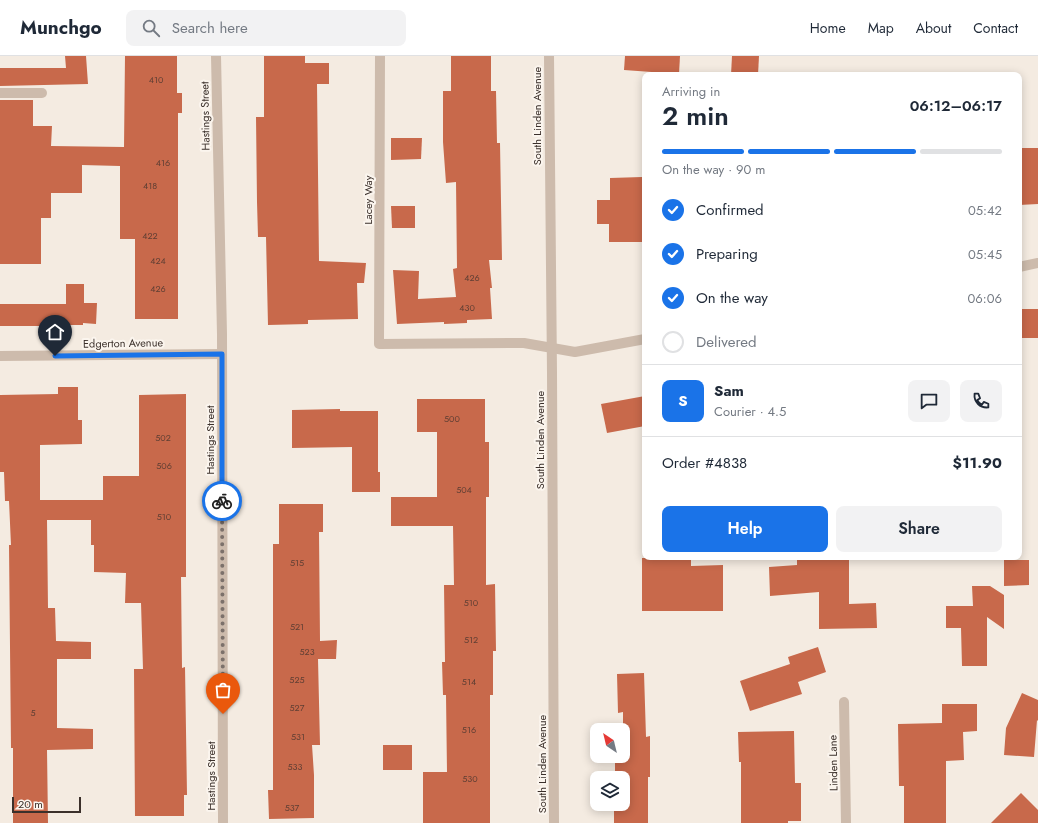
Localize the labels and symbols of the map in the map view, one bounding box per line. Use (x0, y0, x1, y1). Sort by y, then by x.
street label: South Linden Avenue (529, 66, 545, 165)
house number: 410 (149, 73, 164, 86)
street label: Hastings Street (196, 81, 214, 151)
house number: 416 (156, 156, 170, 169)
street label: Lacey Way (360, 175, 376, 225)
house number: 418 (143, 179, 157, 192)
house number: 422 (142, 229, 158, 242)
house number: 424 (150, 254, 166, 267)
house number: 426 (464, 271, 480, 284)
house number: 426 (150, 282, 166, 295)
house number: 430 (459, 301, 475, 314)
pin (38, 315, 72, 356)
street label: Edgerton Avenue (83, 334, 163, 352)
street label: South Linden Avenue (532, 390, 548, 489)
street label: Hastings Street (202, 405, 218, 475)
house number: 500 (444, 412, 461, 425)
house number: 502 (155, 431, 171, 444)
house number: 506 (156, 459, 172, 472)
courier (202, 481, 242, 521)
house number: 504 (456, 483, 472, 496)
house number: 510 (157, 510, 172, 523)
house number: 515 (290, 556, 304, 569)
house number: 510 (464, 596, 479, 609)
house number: 521 (290, 620, 304, 633)
house number: 512 (464, 633, 478, 646)
house number: 523 (299, 645, 315, 658)
pin (206, 673, 240, 714)
house number: 525 (289, 673, 305, 686)
house number: 514 (462, 675, 476, 688)
house number: 527 (290, 701, 305, 714)
house number: 5 (30, 706, 36, 719)
street label: South Linden Avenue (534, 714, 550, 813)
house number: 516 (462, 723, 476, 736)
north arrow (590, 723, 630, 763)
house number: 531 (291, 730, 305, 743)
street label: Linden Lane (825, 734, 841, 791)
street label: Hastings Street (203, 741, 219, 811)
house number: 533 (288, 760, 303, 773)
house number: 530 (462, 772, 478, 785)
scale bar (12, 795, 81, 814)
house number: 537 (285, 801, 300, 814)

